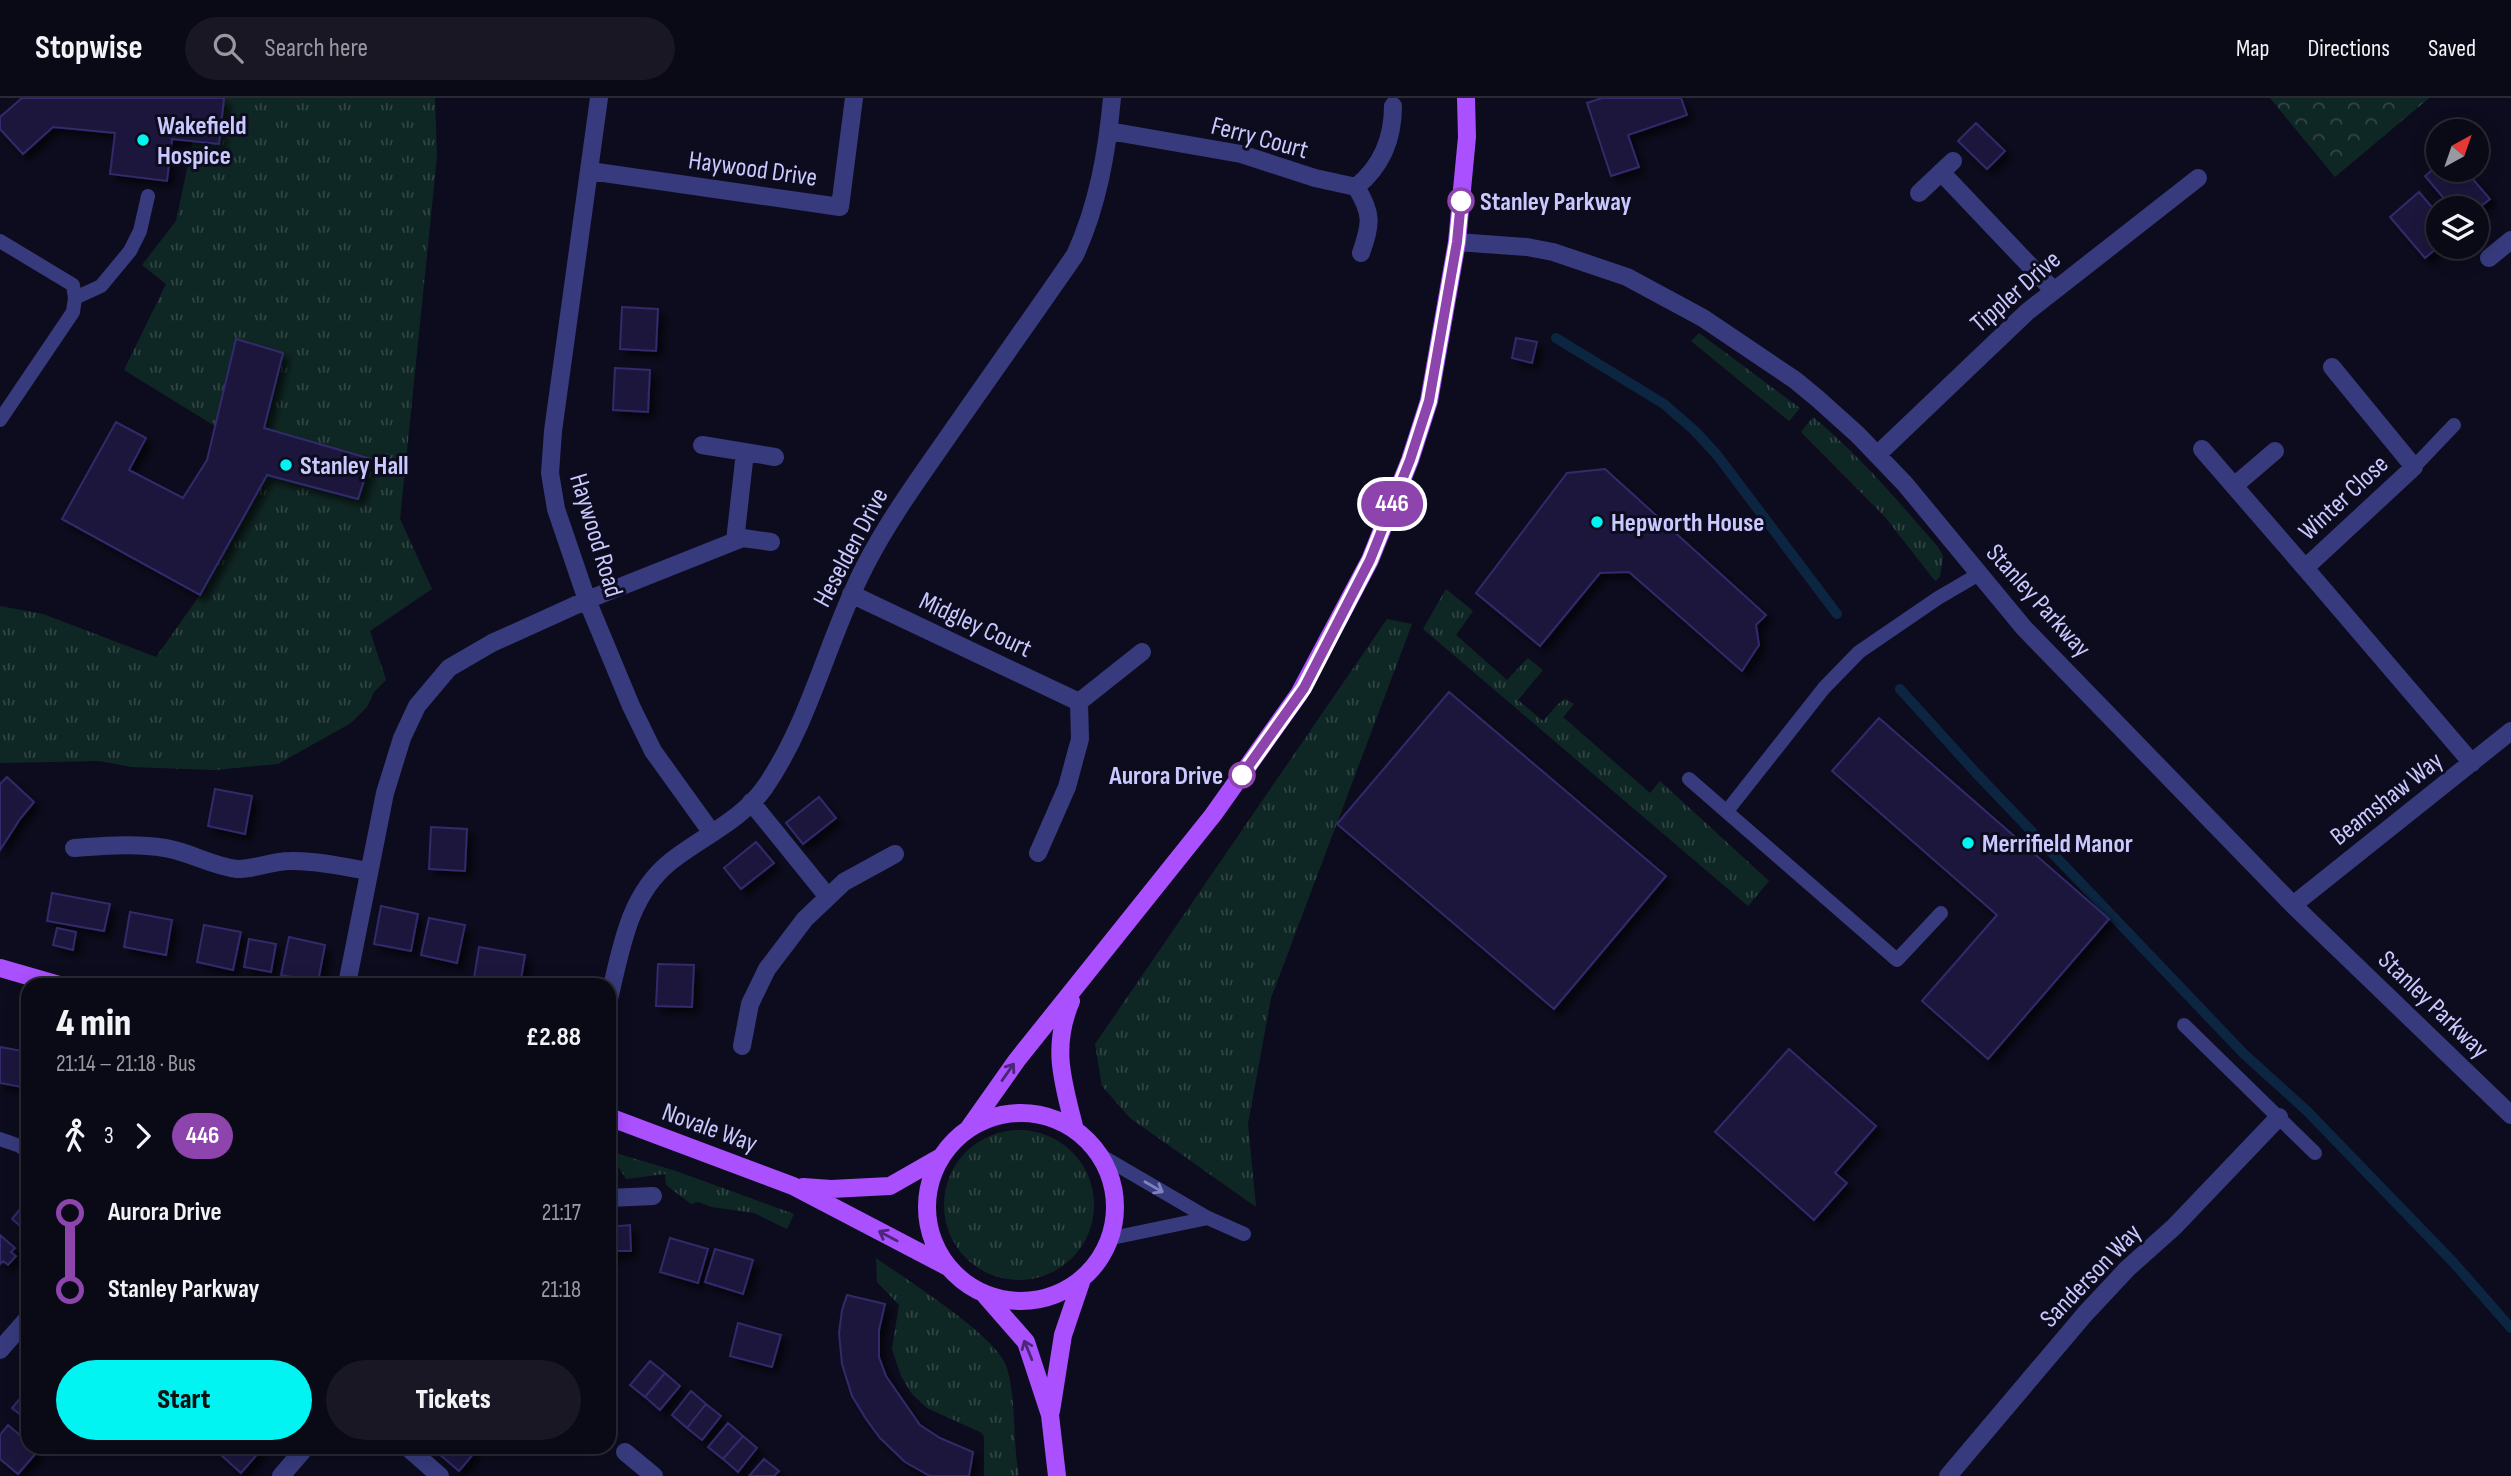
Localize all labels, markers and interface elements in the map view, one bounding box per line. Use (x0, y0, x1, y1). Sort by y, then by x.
search box (185, 17, 675, 80)
text: Stopwise (35, 28, 143, 68)
icon: search (209, 29, 247, 67)
text: Search here (265, 33, 368, 64)
text: Map (2236, 34, 2269, 63)
text: Directions (2307, 34, 2390, 63)
text: Saved (2428, 34, 2476, 63)
place label: Wakefield Hospice (157, 111, 246, 172)
street label: Ferry Court (1208, 111, 1311, 166)
north arrow (2426, 119, 2488, 182)
map controls (2426, 119, 2489, 259)
marker: Wakefield Hospice (135, 132, 151, 148)
street label: Haywood Drive (686, 145, 819, 194)
place label: Stanley Parkway (1480, 187, 1632, 218)
marker: Stanley Parkway (1448, 188, 1474, 214)
button: layers (2426, 196, 2489, 259)
street label: Tippler Drive (1965, 245, 2067, 340)
street label: Winter Close (2293, 449, 2395, 547)
place label: Stanley Hall (300, 451, 409, 482)
marker: Stanley Hall (278, 457, 294, 473)
street label: Haywood Road (562, 470, 629, 601)
line badge: 446 (1352, 481, 1432, 527)
street label: Heselden Drive (807, 483, 896, 612)
text: 446 (1375, 489, 1409, 518)
place label: Hepworth House (1611, 508, 1764, 539)
marker: Hepworth House (1589, 514, 1605, 530)
street label: Stanley Parkway (1979, 538, 2097, 664)
street label: Midgley Court (914, 586, 1037, 665)
street label: Beamshaw Way (2325, 746, 2449, 853)
place label: Aurora Drive (1108, 761, 1223, 792)
marker: Aurora Drive (1229, 762, 1255, 788)
place label: Merrifield Manor (1982, 829, 2133, 860)
marker: Merrifield Manor (1960, 835, 1976, 851)
street label: Stanley Parkway (2371, 945, 2495, 1065)
text: 4 min (56, 1001, 131, 1046)
text: £2.88 (526, 1022, 581, 1053)
text: 21:14 – 21:18 · Bus (56, 1050, 196, 1078)
one-way arrow (1001, 1063, 1016, 1082)
street label: Novale Way (658, 1097, 761, 1160)
icon: walk (56, 1117, 94, 1155)
icon: forward (124, 1117, 162, 1155)
text: 446 (186, 1121, 219, 1150)
text: 3 (104, 1122, 114, 1150)
one-way arrow (1144, 1180, 1164, 1194)
text: Aurora Drive (108, 1197, 222, 1228)
text: 21:17 (542, 1199, 581, 1227)
street label: Sanderson Way (2034, 1218, 2148, 1334)
one-way arrow (878, 1228, 899, 1242)
text: Stanley Parkway (108, 1274, 259, 1305)
text: 21:18 (541, 1276, 581, 1304)
one-way arrow (1021, 1340, 1034, 1362)
button: Start (56, 1360, 312, 1440)
button: Tickets (326, 1360, 581, 1440)

